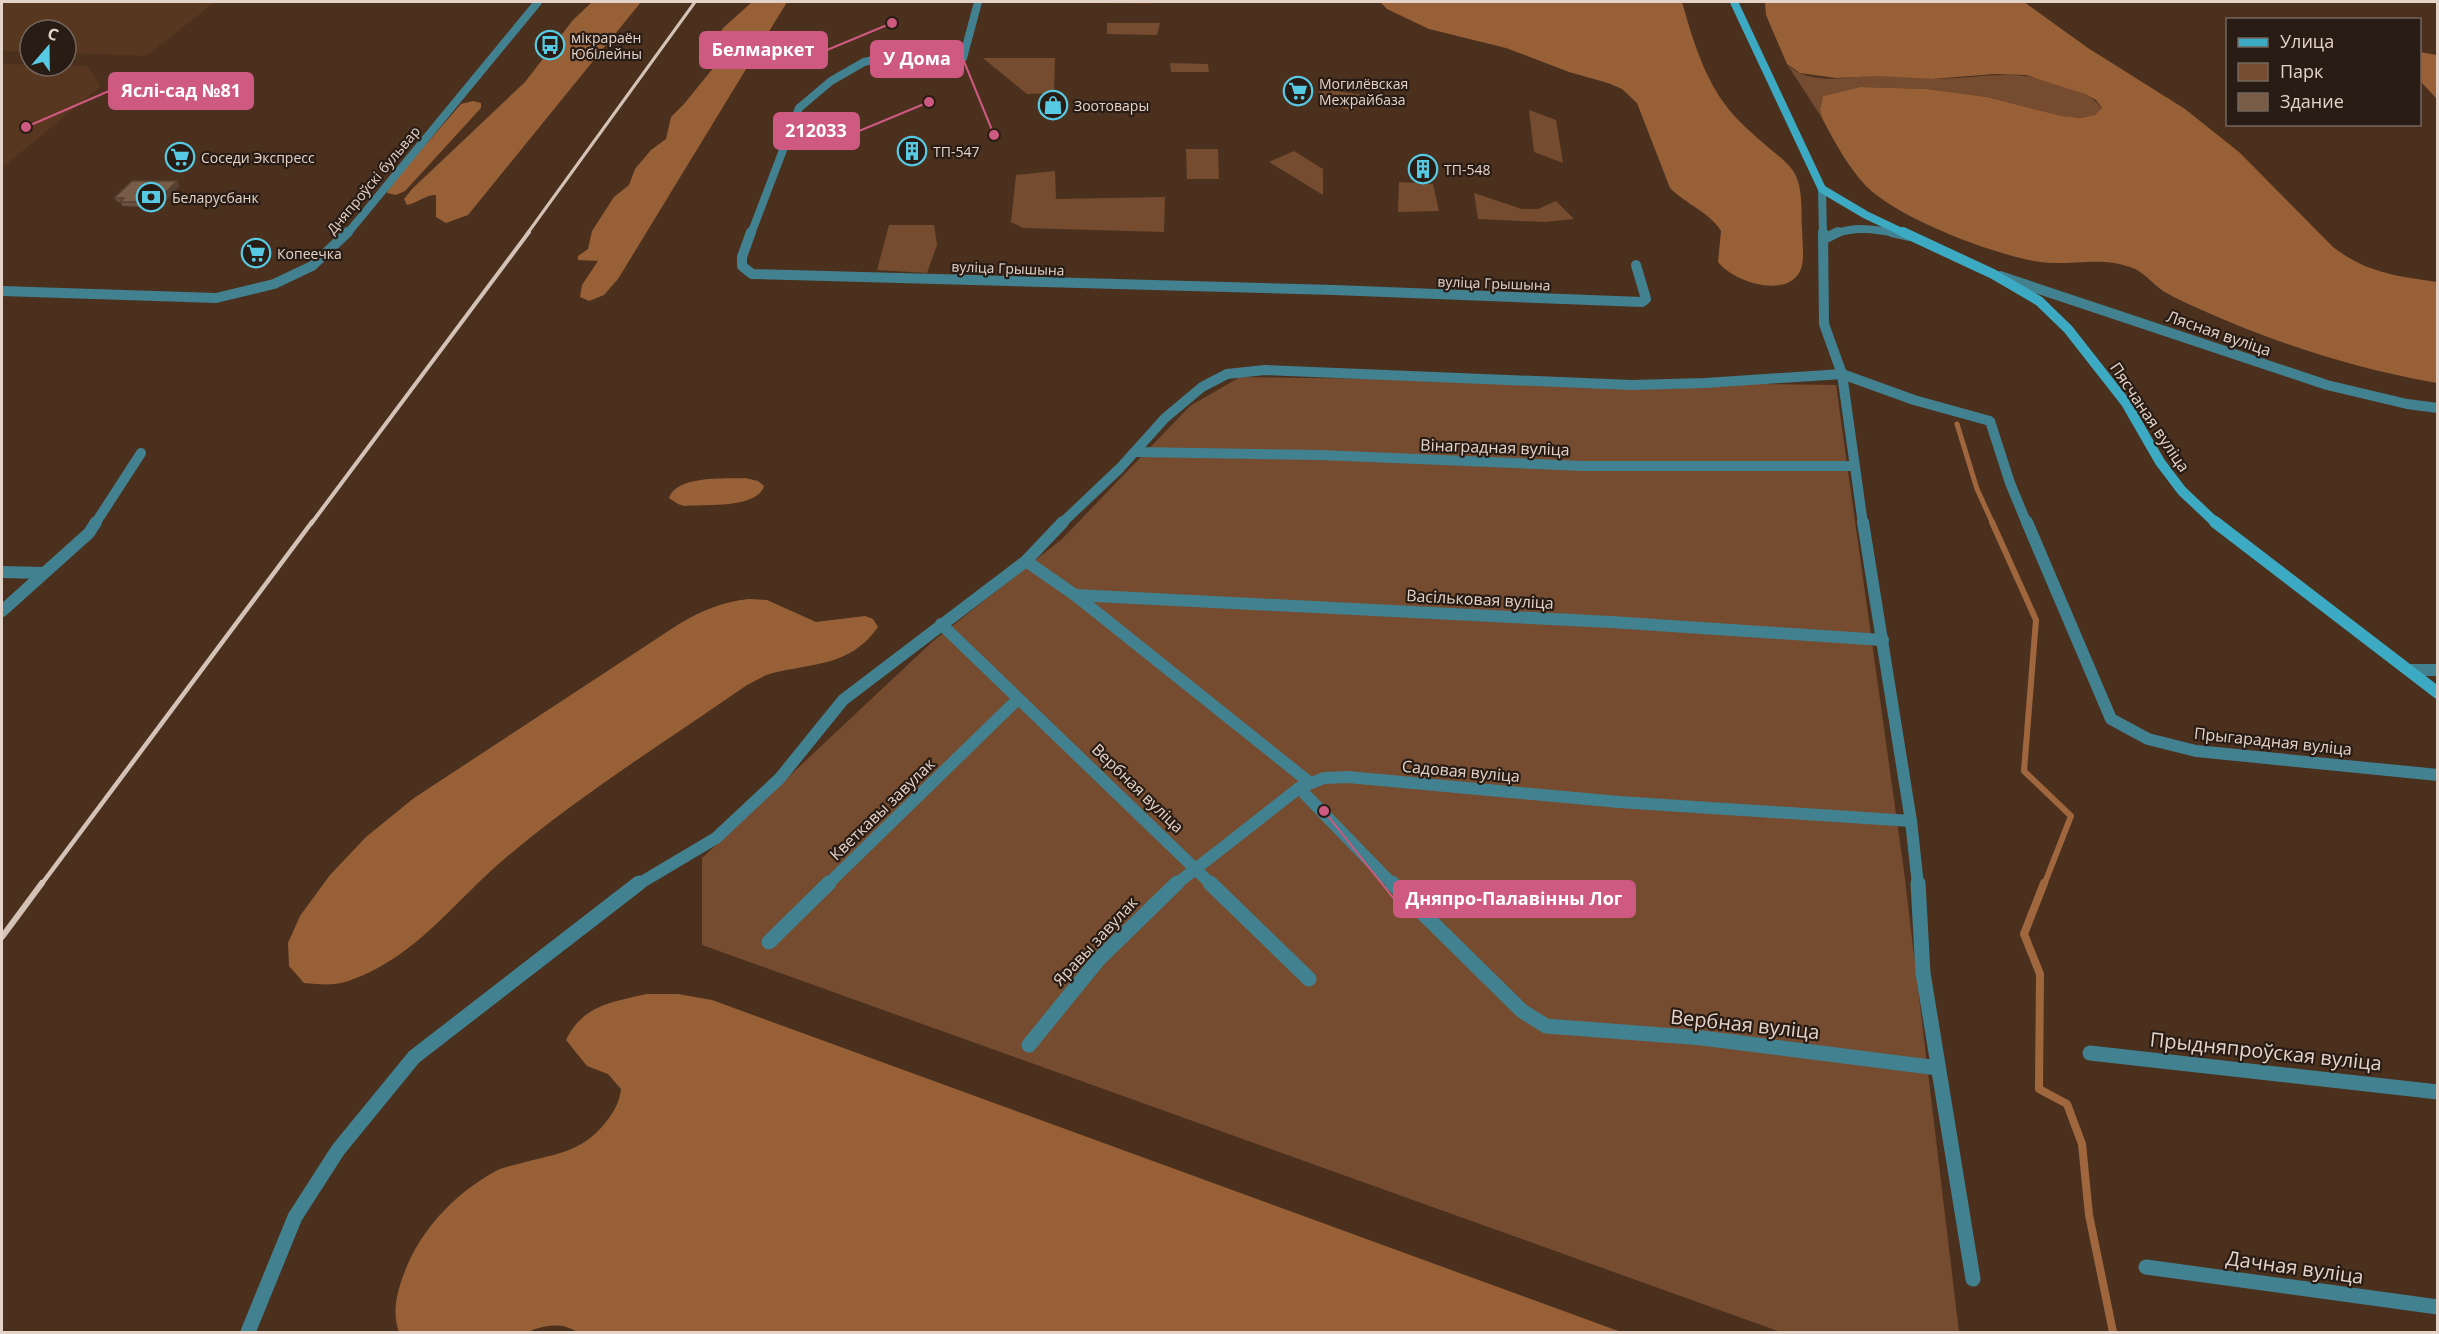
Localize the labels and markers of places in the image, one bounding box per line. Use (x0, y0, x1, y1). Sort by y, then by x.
place label: мікрараён Юбілейны (571, 28, 642, 63)
bus stop icon: мікрараён Юбілейны (534, 29, 566, 61)
callout: Белмаркет (700, 32, 827, 68)
callout: У Дома (871, 41, 963, 77)
callout: Яслі-сад №81 (109, 73, 253, 109)
place label: Могилёвская Межрайбаза (1319, 74, 1408, 109)
supermarket icon: Могилёвская Межрайбаза (1282, 75, 1314, 107)
shop icon: Зоотовары (1037, 89, 1069, 121)
place label: Зоотовары (1074, 96, 1149, 115)
callout: 212033 (774, 113, 859, 149)
building icon: ТП-547 (896, 135, 928, 167)
supermarket icon: Соседи Экспресс (164, 141, 196, 173)
place label: ТП-547 (933, 142, 979, 161)
place label: Соседи Экспресс (201, 148, 315, 167)
building icon: ТП-548 (1407, 153, 1439, 185)
place label: ТП-548 (1444, 160, 1490, 179)
bank icon: Беларусбанк (135, 181, 167, 213)
place label: Беларусбанк (172, 188, 259, 207)
supermarket icon: Копеечка (240, 237, 272, 269)
place label: Копеечка (277, 244, 342, 263)
callout: Дняпро-Палавінны Лог (1394, 881, 1635, 917)

